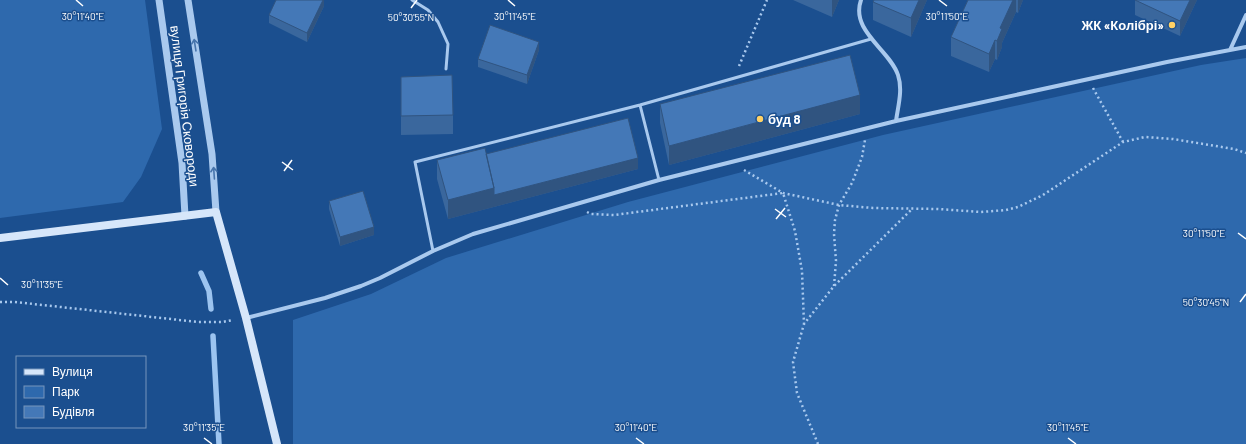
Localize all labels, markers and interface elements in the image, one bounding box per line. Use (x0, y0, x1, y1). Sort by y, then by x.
text: 30°11'40"E (62, 10, 104, 22)
text: 30°11'45"E (494, 10, 536, 22)
text: 30°11'50"E (926, 10, 968, 22)
text: 50°30'55"N (388, 11, 434, 23)
place label: ЖК «Колібрі» (1080, 17, 1164, 33)
marker: ЖК «Колібрі» (1167, 20, 1177, 30)
street label: вулиця Григорія Сковороди (167, 24, 203, 188)
one-way arrow (191, 39, 199, 52)
place label: буд 8 (768, 111, 801, 127)
marker: буд 8 (755, 114, 765, 124)
one-way arrow (210, 167, 217, 180)
text: 30°11'50"E (1183, 227, 1225, 239)
text: 30°11'35"E (21, 278, 63, 290)
text: 50°30'45"N (1183, 296, 1229, 308)
legend (16, 356, 146, 428)
text: Вулиця (52, 364, 93, 379)
text: Парк (52, 384, 80, 399)
text: Будівля (52, 404, 94, 419)
text: 30°11'35"E (183, 421, 225, 433)
text: 30°11'40"E (615, 421, 657, 433)
text: 30°11'45"E (1047, 421, 1089, 433)

